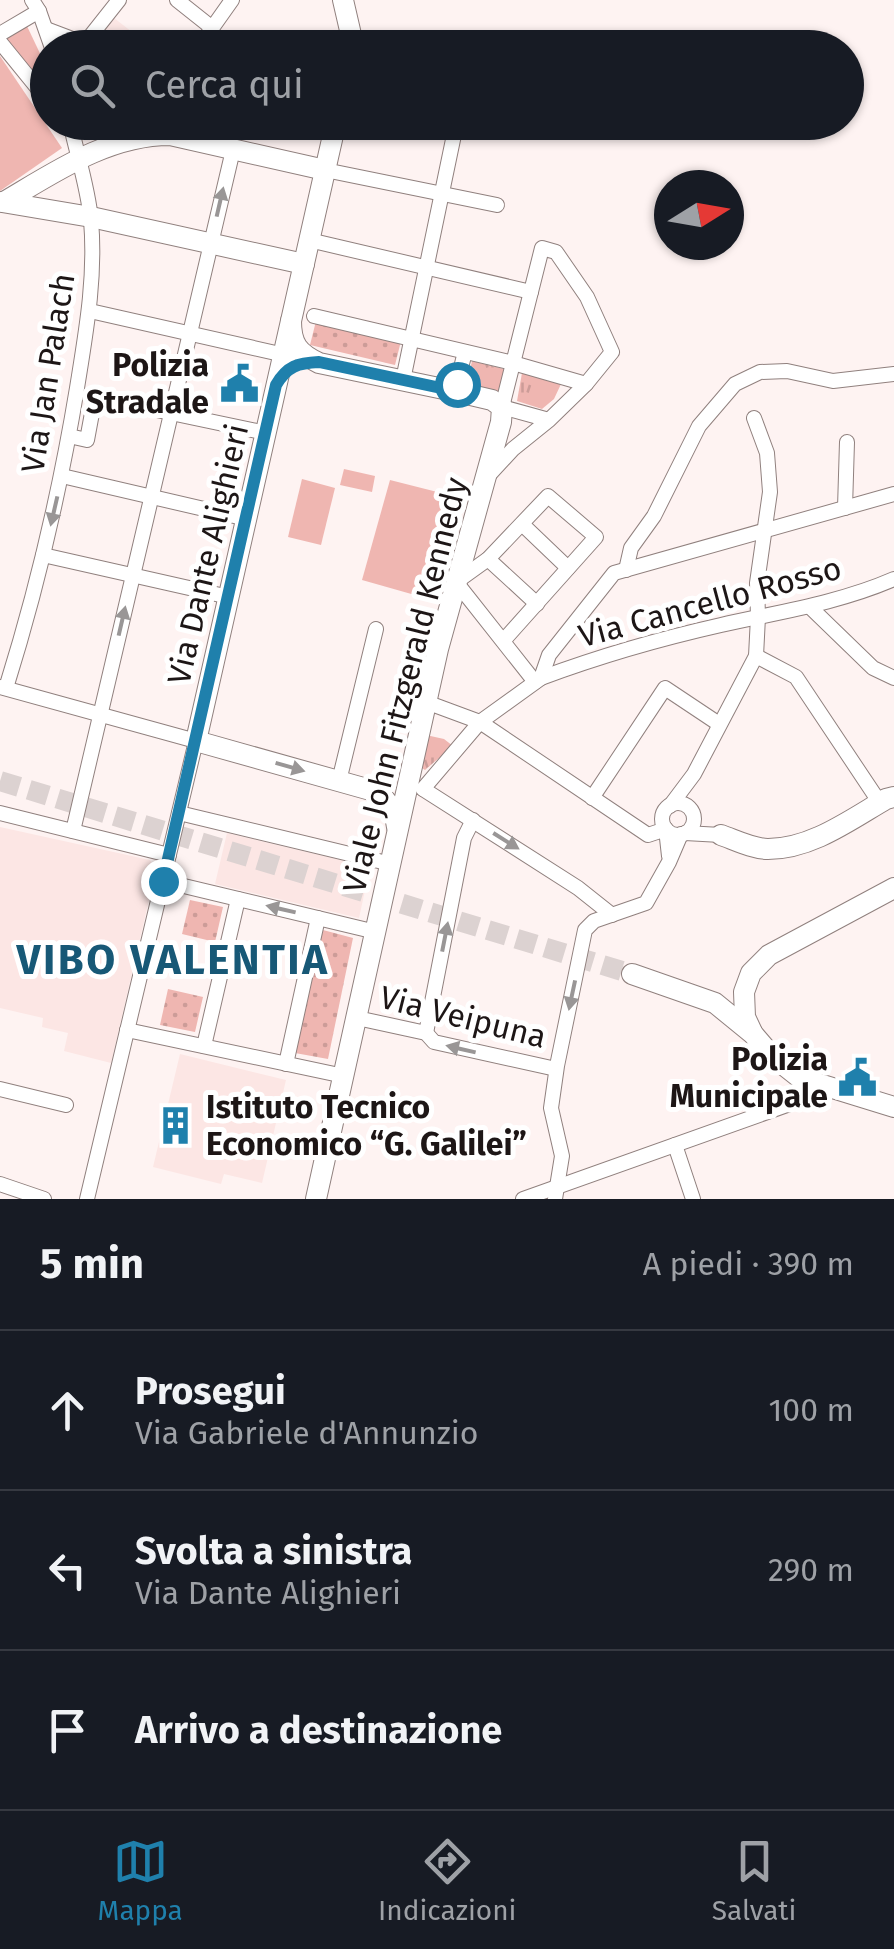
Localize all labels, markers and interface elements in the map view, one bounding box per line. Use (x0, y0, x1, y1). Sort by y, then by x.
search box (30, 30, 864, 140)
icon: search (65, 58, 120, 113)
text: Cerca qui (145, 62, 304, 108)
north arrow (654, 170, 744, 260)
one-way arrow (213, 186, 228, 217)
street label: Via Jan Palach (13, 270, 83, 476)
place label: Polizia Stradale (86, 346, 209, 421)
public building icon: Polizia Stradale (218, 362, 260, 404)
route start (435, 362, 481, 408)
street label: Via Dante Alighieri (160, 420, 256, 688)
street label: Viale John Fitzgerald Kennedy (335, 473, 475, 897)
one-way arrow (46, 496, 61, 527)
street label: Via Cancello Rosso (575, 549, 845, 655)
one-way arrow (115, 605, 130, 636)
one-way arrow (275, 760, 306, 776)
one-way arrow (492, 832, 520, 849)
route end (141, 859, 187, 905)
one-way arrow (265, 901, 296, 916)
one-way arrow (437, 921, 453, 952)
district label: VIBO VALENTIA (16, 935, 329, 985)
street label: Via Veipuna (376, 978, 550, 1056)
one-way arrow (563, 980, 579, 1011)
place label: Polizia Municipale (670, 1040, 828, 1115)
one-way arrow (445, 1041, 476, 1056)
public building icon: Polizia Municipale (837, 1056, 879, 1098)
place label: Istituto Tecnico Economico “G. Galilei” (206, 1088, 527, 1163)
building icon: Istituto Tecnico Economico “G. Galilei” (155, 1104, 197, 1146)
text: 5 min (40, 1239, 144, 1289)
text: A piedi · 390 m (643, 1245, 854, 1283)
text: Prosegui (135, 1368, 286, 1414)
icon: ahead (40, 1383, 95, 1438)
text: 100 m (769, 1391, 854, 1429)
text: Via Gabriele d'Annunzio (135, 1414, 478, 1452)
text: Svolta a sinistra (135, 1528, 412, 1574)
icon: left (40, 1543, 95, 1598)
text: 290 m (768, 1551, 854, 1589)
text: Via Dante Alighieri (135, 1574, 401, 1612)
icon: arrive (40, 1703, 95, 1758)
text: Arrivo a destinazione (135, 1707, 502, 1753)
tab: Mappa (98, 1834, 183, 1927)
tab: Indicazioni (378, 1834, 516, 1927)
tab: Salvati (712, 1834, 796, 1927)

